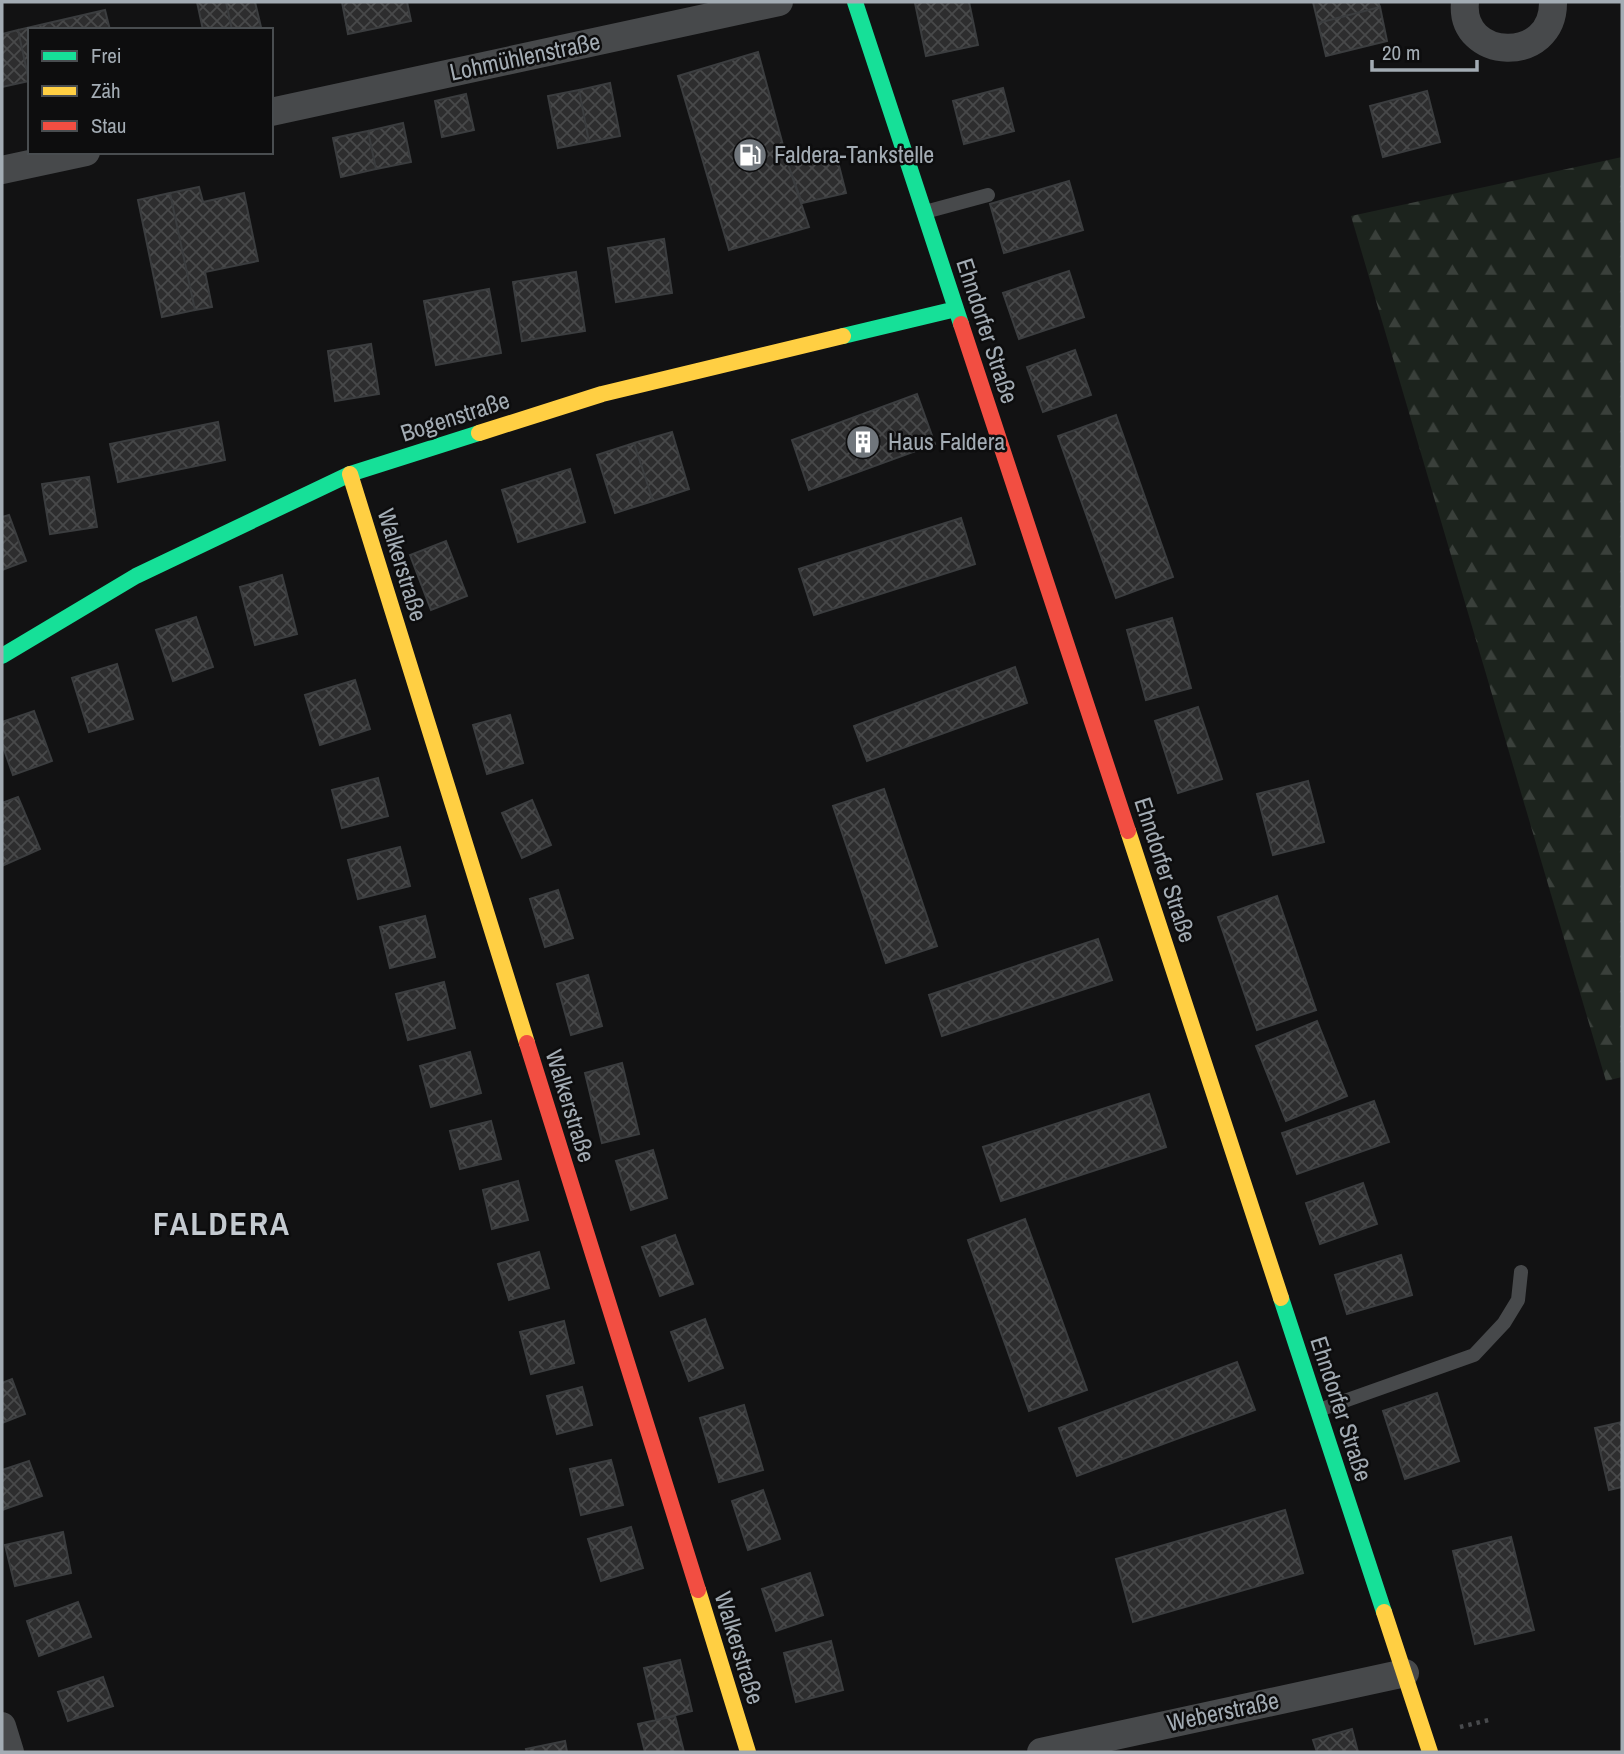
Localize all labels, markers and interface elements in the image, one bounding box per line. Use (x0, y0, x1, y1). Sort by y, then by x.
street label: Lohmühlenstraße (447, 24, 603, 88)
legend (28, 28, 273, 154)
scale bar (1372, 28, 1477, 72)
text: 20 m (1382, 38, 1420, 67)
text: Frei (91, 41, 122, 70)
text: Zäh (91, 76, 121, 105)
text: Stau (91, 111, 126, 140)
fuel station icon: Faldera-Tankstelle (731, 136, 769, 174)
place label: Faldera-Tankstelle (774, 138, 934, 170)
street label: Ehndorfer Straße (949, 254, 1026, 407)
street label: Bogenstraße (396, 383, 513, 449)
building icon: Haus Faldera (844, 423, 882, 461)
place label: Haus Faldera (888, 425, 1005, 457)
street label: Walkerstraße (371, 504, 435, 625)
street label: Ehndorfer Straße (1127, 793, 1204, 946)
street label: Walkerstraße (539, 1045, 603, 1166)
district label: FALDERA (153, 1202, 291, 1245)
street label: Ehndorfer Straße (1303, 1332, 1380, 1485)
street label: Walkerstraße (708, 1587, 772, 1708)
street label: Weberstraße (1164, 1684, 1282, 1738)

